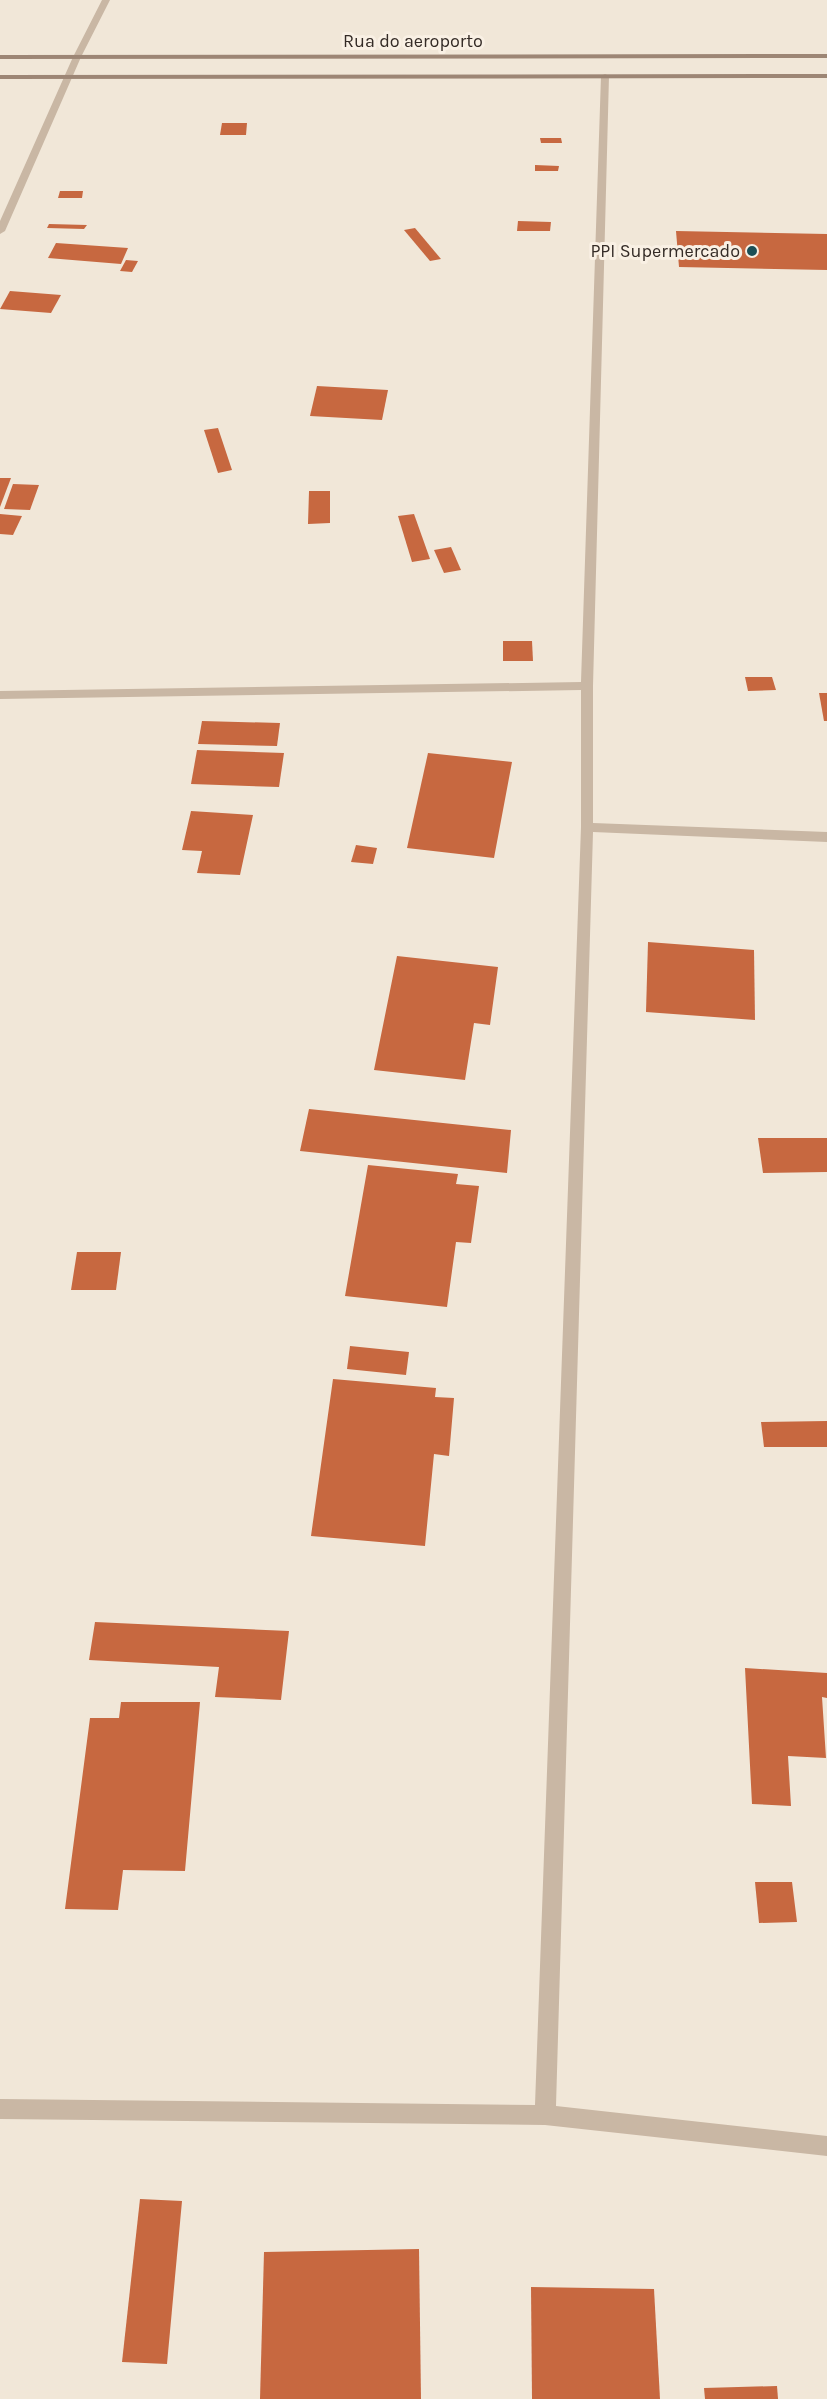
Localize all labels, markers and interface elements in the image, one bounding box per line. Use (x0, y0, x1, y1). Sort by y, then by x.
street label: Rua do aeroporto (343, 30, 483, 52)
place label: PPI Supermercado (590, 240, 740, 262)
marker: PPI Supermercado (745, 244, 759, 258)

